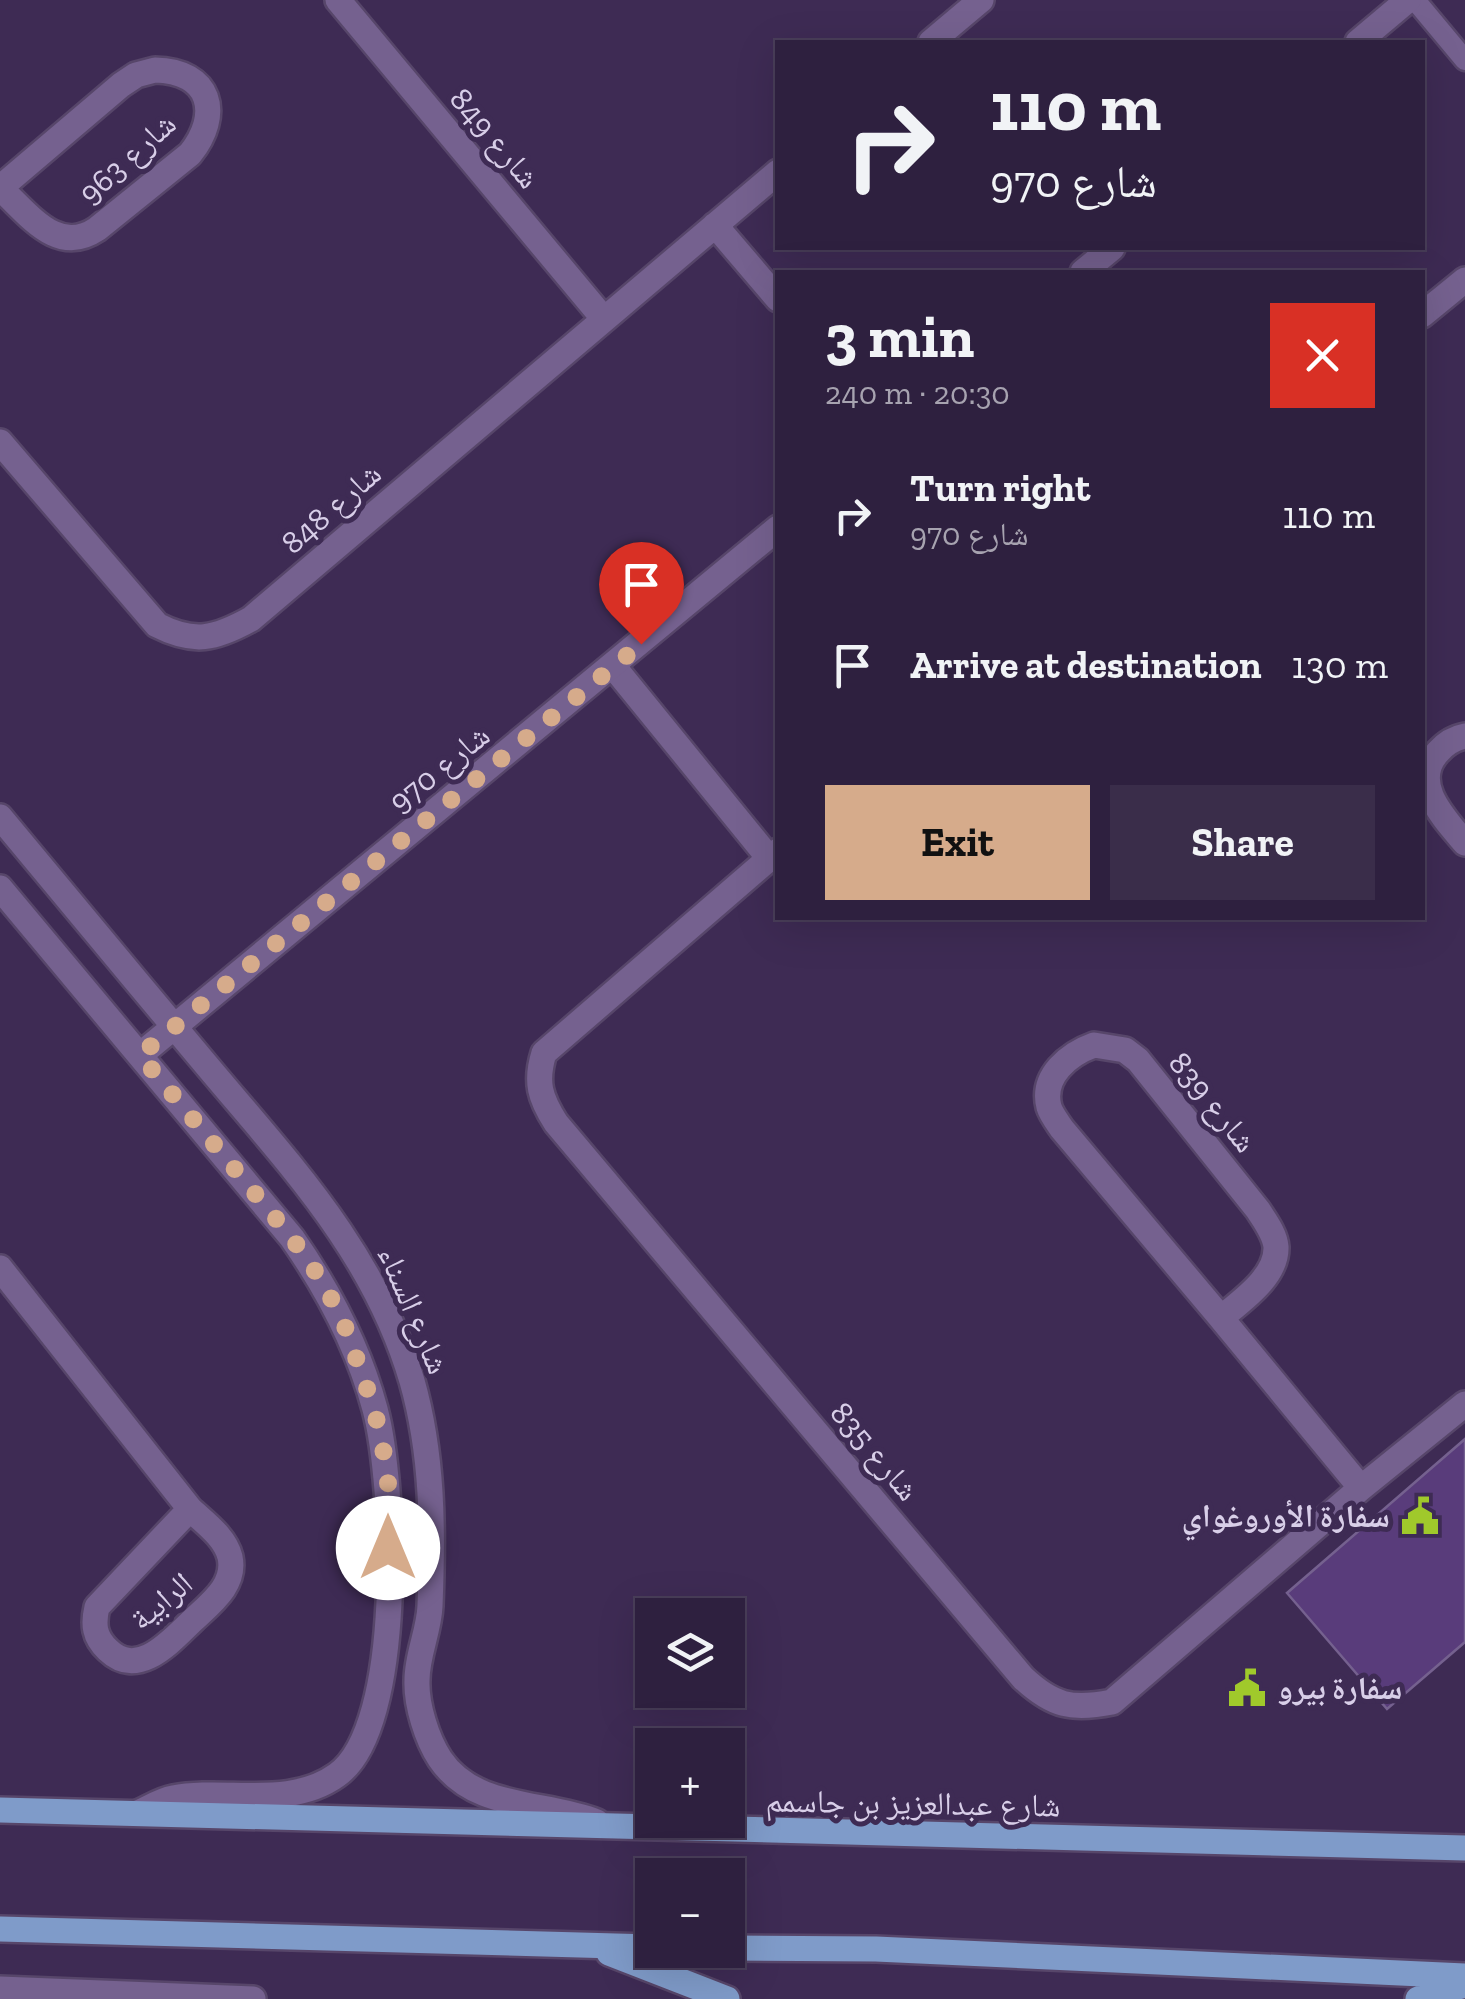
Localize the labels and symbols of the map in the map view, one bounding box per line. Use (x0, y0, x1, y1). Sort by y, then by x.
street label: شارع 849 (441, 80, 548, 197)
street label: شارع 963 (71, 104, 184, 212)
street label: شارع 848 (273, 454, 389, 562)
pin (599, 542, 684, 645)
street label: شارع 970 (381, 716, 498, 821)
street label: شارع 839 (1160, 1044, 1265, 1160)
street label: شارع السناء (369, 1240, 458, 1380)
street label: شارع 835 (822, 1394, 927, 1509)
public building icon: سفارة الأوروغواي (1399, 1495, 1441, 1537)
position arrow (336, 1496, 440, 1600)
place label: سفارة الأوروغواي (1182, 1497, 1390, 1541)
street label: الرابية (122, 1564, 200, 1638)
public building icon: سفارة بيرو (1226, 1667, 1268, 1709)
place label: سفارة بيرو (1277, 1669, 1402, 1707)
street label: شارع عبدالعزيز بن جاسمم (765, 1781, 1061, 1827)

